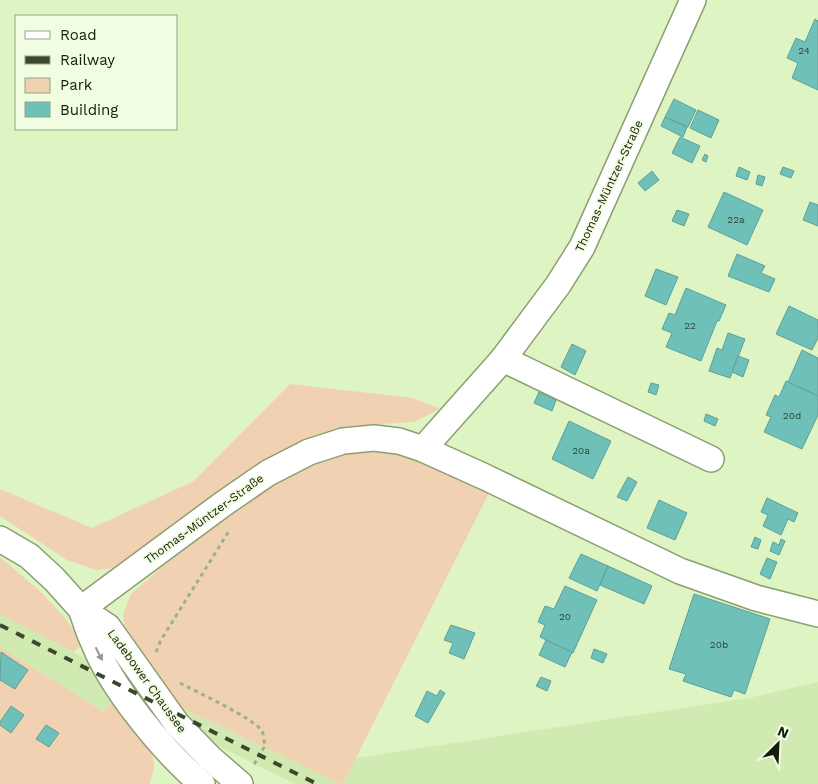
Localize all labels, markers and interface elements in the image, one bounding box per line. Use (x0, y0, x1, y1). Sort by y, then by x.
legend (15, 15, 178, 130)
text: Road (60, 26, 97, 44)
house number: 24 (798, 45, 810, 56)
text: Railway (60, 51, 115, 69)
text: Park (60, 76, 93, 94)
text: Building (60, 101, 118, 119)
street label: Thomas-Müntzer-Straße (572, 118, 646, 254)
house number: 22a (727, 214, 745, 225)
house number: 22 (684, 320, 696, 331)
house number: 20d (783, 410, 801, 421)
house number: 20a (572, 445, 590, 456)
street label: Thomas-Müntzer-Straße (142, 471, 266, 567)
house number: 20 (559, 611, 571, 622)
street label: Ladebower Chaussee (105, 626, 189, 736)
house number: 20b (710, 639, 728, 650)
one-way arrow (95, 647, 103, 661)
north arrow (753, 719, 803, 769)
text: N (775, 723, 791, 742)

